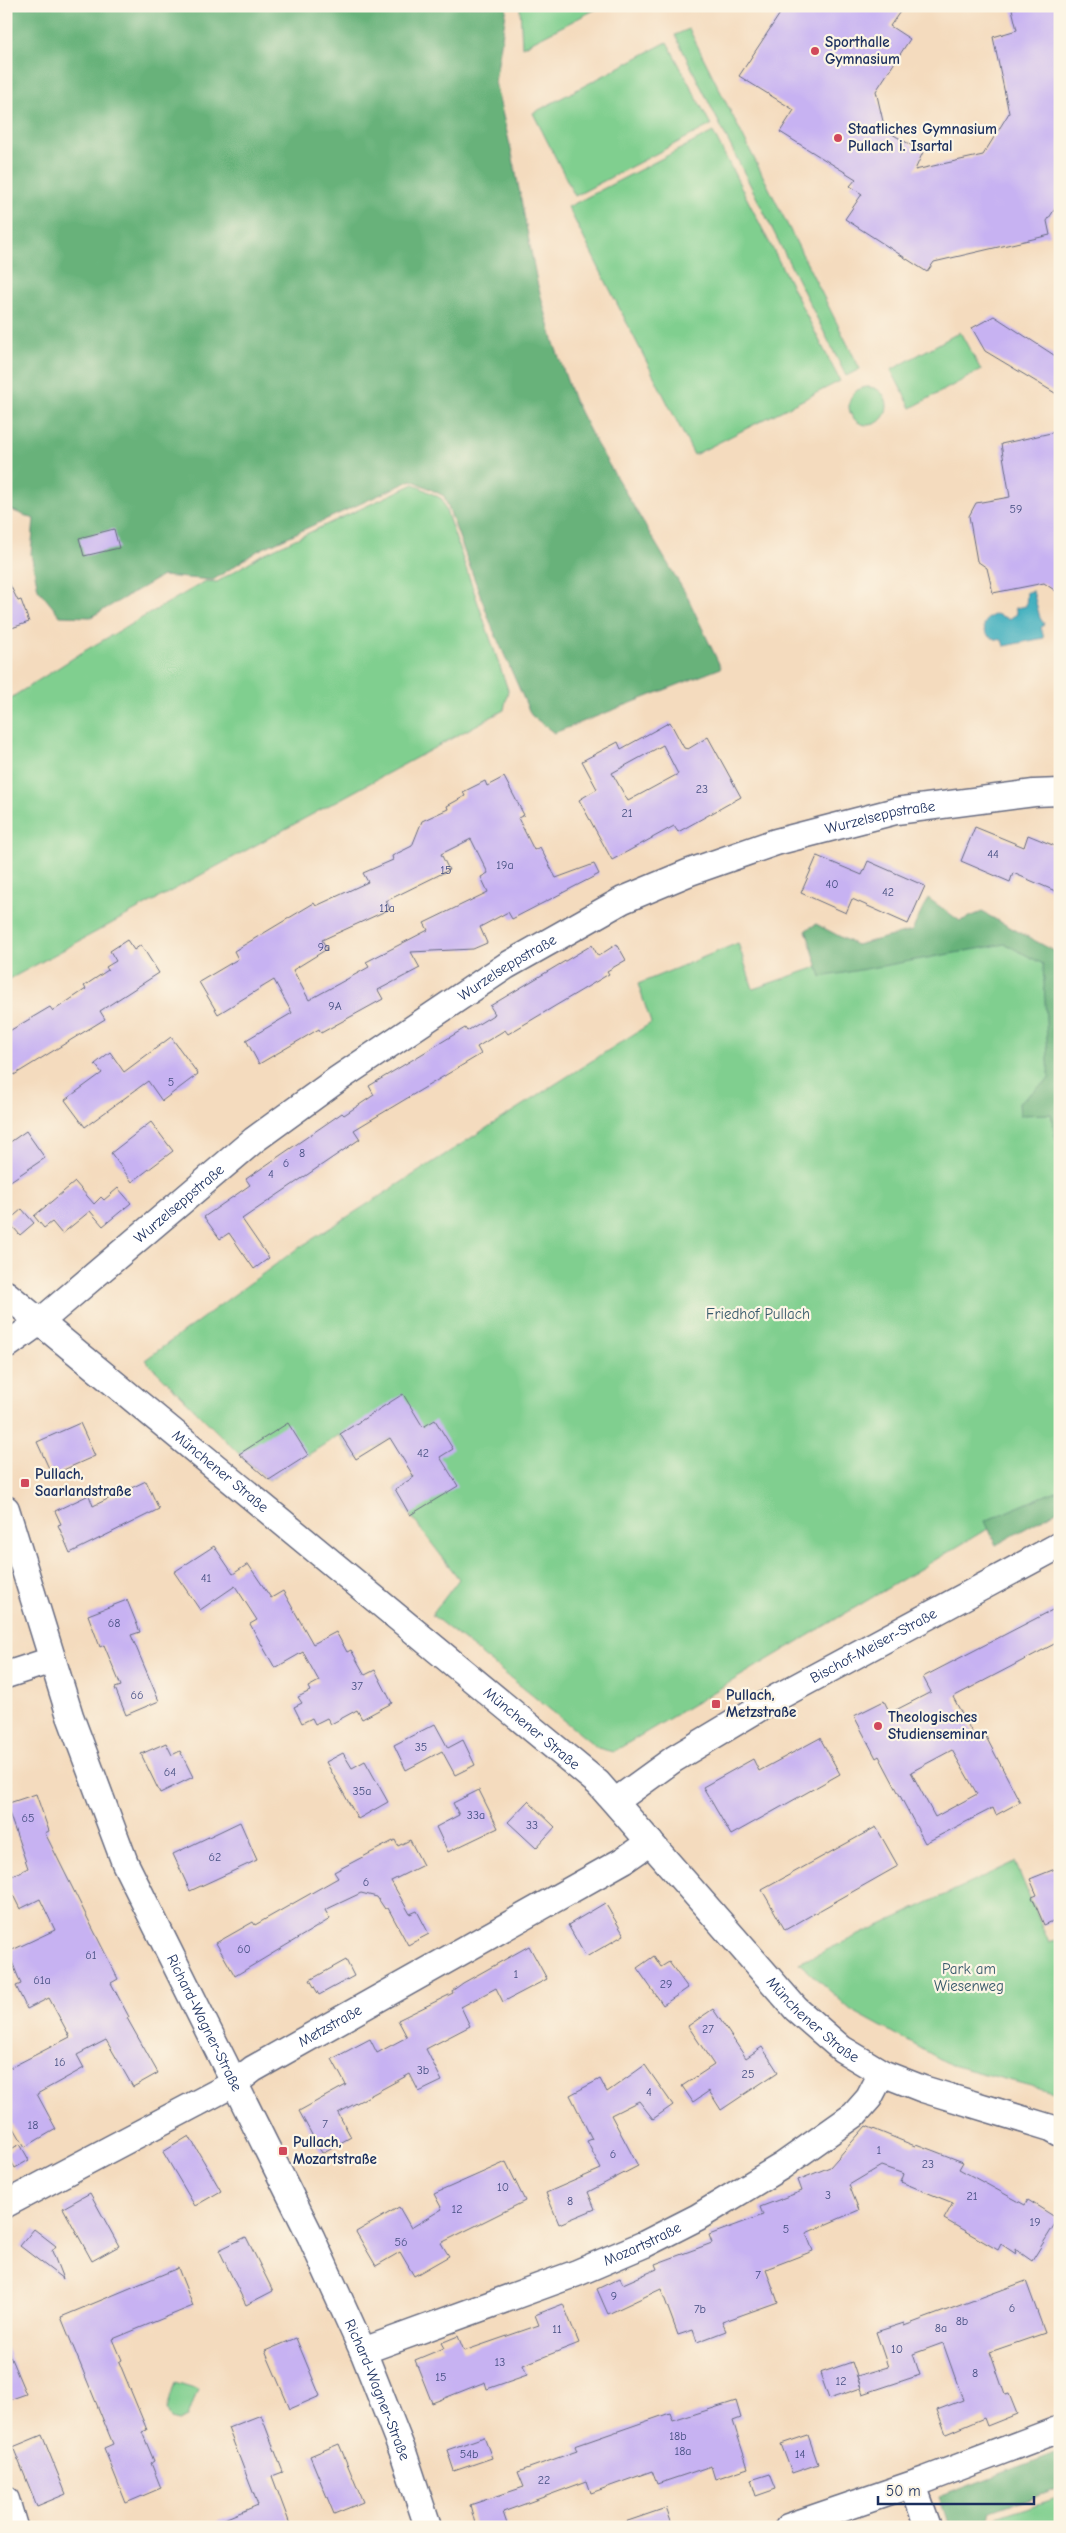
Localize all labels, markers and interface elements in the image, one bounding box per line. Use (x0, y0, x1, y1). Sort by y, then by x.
place label: Sporthalle Gymnasium (825, 33, 900, 68)
marker: Sporthalle Gymnasium (809, 45, 821, 57)
place label: Staatliches Gymnasium Pullach i. Isartal (848, 120, 997, 155)
marker: Staatliches Gymnasium Pullach i. Isartal (832, 132, 844, 144)
house number: 59 (1010, 502, 1022, 516)
house number: 23 (696, 782, 708, 796)
street label: Wurzelseppstraße (823, 797, 937, 838)
house number: 21 (621, 806, 633, 820)
house number: 44 (987, 847, 999, 861)
house number: 19a (496, 858, 514, 872)
house number: 15 (440, 863, 452, 877)
house number: 40 (825, 877, 839, 891)
house number: 42 (882, 885, 894, 899)
house number: 11a (379, 901, 395, 915)
street label: Wurzelseppstraße (454, 930, 560, 1005)
house number: 9a (318, 940, 330, 954)
house number: 9A (328, 999, 342, 1013)
house number: 5 (168, 1075, 174, 1089)
house number: 8 (299, 1146, 305, 1160)
house number: 6 (283, 1156, 289, 1170)
street label: Wurzelseppstraße (130, 1160, 228, 1247)
house number: 4 (268, 1167, 274, 1181)
park label: Friedhof Pullach (706, 1305, 810, 1323)
street label: Münchener Straße (169, 1426, 273, 1516)
house number: 42 (417, 1446, 429, 1460)
place label: Pullach, Saarlandstraße (35, 1465, 131, 1500)
marker: Pullach, Saarlandstraße (19, 1477, 31, 1489)
house number: 41 (201, 1571, 212, 1585)
street label: Bischof-Meiser-Straße (807, 1604, 940, 1687)
house number: 68 (108, 1616, 120, 1630)
house number: 37 (351, 1679, 363, 1693)
street label: Münchener Straße (480, 1683, 584, 1774)
place label: Pullach, Metzstraße (726, 1686, 796, 1721)
house number: 66 (130, 1688, 144, 1702)
marker: Pullach, Metzstraße (710, 1698, 722, 1710)
place label: Theologisches Studienseminar (888, 1708, 987, 1743)
marker: Theologisches Studienseminar (872, 1720, 884, 1732)
house number: 35 (415, 1740, 427, 1754)
house number: 64 (164, 1765, 176, 1779)
house number: 35a (353, 1784, 371, 1798)
house number: 33a (467, 1808, 485, 1822)
house number: 65 (21, 1811, 35, 1825)
house number: 33 (526, 1818, 538, 1832)
house number: 62 (209, 1850, 221, 1864)
house number: 6 (363, 1875, 369, 1889)
house number: 60 (237, 1942, 251, 1956)
house number: 61 (85, 1948, 97, 1962)
street label: Richard-Wagner-Straße (163, 1951, 246, 2095)
park label: Park am Wiesenweg (934, 1960, 1004, 1995)
house number: 1 (514, 1967, 519, 1981)
house number: 61a (33, 1973, 51, 1987)
street label: Münchener Straße (763, 1973, 863, 2066)
house number: 29 (660, 1977, 672, 1991)
street label: Metzstraße (295, 2000, 365, 2051)
house number: 27 (702, 2022, 714, 2036)
house number: 16 (54, 2055, 66, 2069)
house number: 3b (417, 2063, 429, 2077)
house number: 25 (742, 2067, 754, 2081)
house number: 4 (646, 2085, 652, 2099)
house number: 7 (322, 2117, 328, 2131)
house number: 18 (28, 2118, 38, 2132)
place label: Pullach, Mozartstraße (293, 2133, 377, 2168)
house number: 1 (877, 2143, 882, 2157)
marker: Pullach, Mozartstraße (277, 2145, 289, 2157)
house number: 6 (610, 2147, 616, 2161)
house number: 23 (922, 2157, 934, 2171)
house number: 10 (497, 2180, 509, 2194)
house number: 3 (825, 2188, 831, 2202)
house number: 21 (966, 2189, 978, 2203)
house number: 8 (567, 2194, 573, 2208)
house number: 12 (451, 2202, 463, 2216)
house number: 19 (1029, 2215, 1041, 2229)
street label: Mozartstraße (601, 2218, 684, 2270)
house number: 5 (783, 2222, 789, 2236)
house number: 56 (394, 2235, 408, 2249)
house number: 7 (755, 2268, 761, 2282)
house number: 9 (611, 2289, 617, 2303)
house number: 6 (1009, 2301, 1015, 2315)
house number: 7b (694, 2302, 706, 2316)
house number: 8b (956, 2314, 968, 2328)
street label: Richard-Wagner-Straße (341, 2316, 414, 2463)
house number: 8a (935, 2321, 947, 2335)
house number: 11 (552, 2322, 562, 2336)
house number: 10 (891, 2342, 903, 2356)
house number: 13 (495, 2355, 505, 2369)
house number: 8 (972, 2366, 978, 2380)
house number: 15 (435, 2370, 447, 2384)
house number: 12 (835, 2374, 847, 2388)
house number: 18b (669, 2429, 687, 2443)
house number: 18a (674, 2444, 692, 2458)
house number: 54b (460, 2447, 478, 2461)
house number: 14 (795, 2447, 805, 2461)
house number: 22 (538, 2473, 550, 2487)
scale bar (878, 2473, 1035, 2505)
text: 50 m (886, 2482, 921, 2500)

